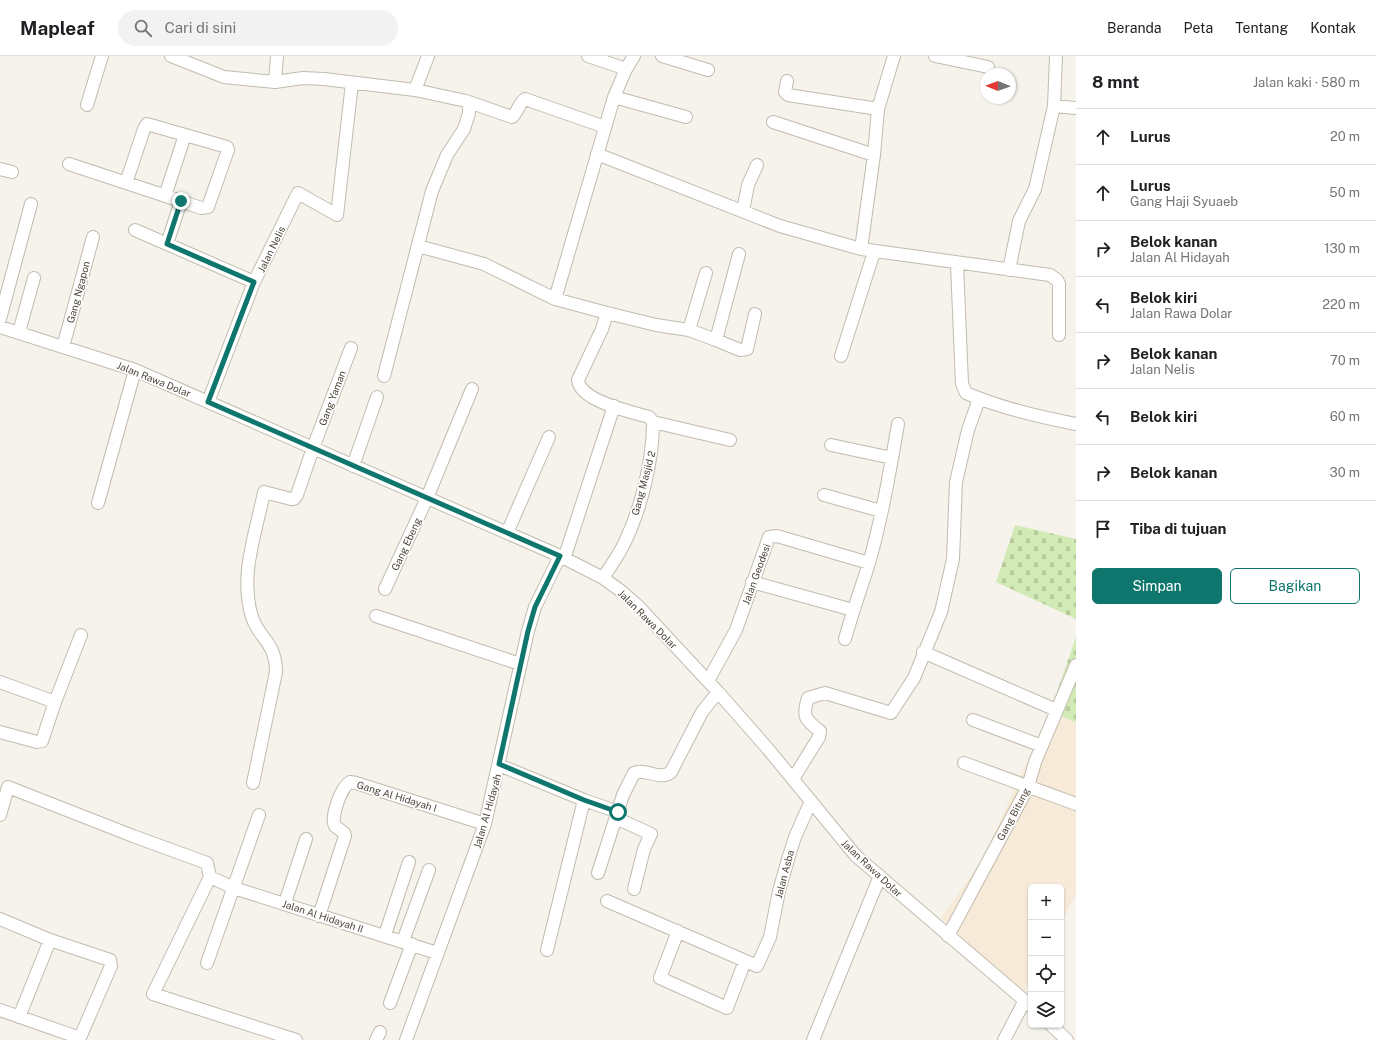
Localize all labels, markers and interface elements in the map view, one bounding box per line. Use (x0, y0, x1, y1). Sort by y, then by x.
search box (118, 10, 398, 46)
text: Mapleaf (20, 17, 94, 39)
icon: search (132, 17, 154, 39)
text: Cari di sini (164, 19, 236, 36)
text: Beranda (1107, 20, 1162, 36)
text: Peta (1184, 20, 1213, 36)
text: Tentang (1235, 20, 1288, 36)
text: Kontak (1310, 20, 1356, 36)
north arrow (980, 68, 1016, 104)
text: 8 mnt (1092, 72, 1139, 92)
text: Jalan kaki · 580 m (1253, 75, 1360, 90)
icon: ahead (1092, 126, 1114, 148)
text: Lurus (1130, 128, 1171, 145)
text: 20 m (1330, 129, 1360, 144)
text: Lurus (1130, 177, 1171, 194)
icon: ahead (1092, 182, 1114, 204)
text: 50 m (1329, 185, 1360, 200)
route end (172, 192, 190, 210)
text: Gang Haji Syuaeb (1130, 194, 1238, 209)
street label: Jalan Nelis (255, 224, 287, 274)
text: Belok kanan (1130, 233, 1217, 250)
icon: right (1092, 238, 1114, 260)
text: 130 m (1324, 241, 1360, 256)
text: Jalan Al Hidayah (1130, 250, 1230, 265)
street label: Gang Ngapon (64, 259, 92, 324)
text: Belok kiri (1130, 289, 1197, 306)
icon: left (1092, 294, 1114, 316)
text: 220 m (1322, 297, 1360, 312)
text: Jalan Rawa Dolar (1130, 306, 1232, 321)
text: Belok kanan (1130, 345, 1217, 362)
icon: right (1092, 350, 1114, 372)
text: 70 m (1330, 353, 1360, 368)
street label: Jalan Rawa Dolar (115, 359, 193, 399)
text: Jalan Nelis (1130, 362, 1195, 377)
street label: Gang Yaman (316, 368, 348, 427)
icon: left (1092, 406, 1114, 428)
text: Belok kiri (1130, 408, 1197, 425)
text: 60 m (1330, 409, 1360, 424)
street label: Gang Masjid 2 (629, 449, 657, 517)
icon: right (1092, 462, 1114, 484)
text: Belok kanan (1130, 464, 1217, 481)
text: 30 m (1330, 465, 1360, 480)
street label: Gang Ebeng (389, 516, 423, 572)
icon: arrive (1092, 518, 1114, 540)
text: Tiba di tujuan (1130, 520, 1226, 537)
street label: Jalan Geodesi (739, 542, 773, 606)
button: Simpan (1092, 568, 1222, 604)
button: Bagikan (1230, 568, 1360, 604)
street label: Jalan Rawa Dolar (616, 587, 680, 651)
street label: Jalan Al Hidayah (471, 772, 503, 850)
street label: Gang Al Hidayah I (356, 778, 438, 814)
street label: Gang Bitung (994, 785, 1032, 843)
route start (609, 803, 627, 821)
street label: Jalan Rawa Dolar (839, 837, 905, 899)
street label: Jalan Asba (772, 849, 796, 899)
map controls (1028, 884, 1064, 1028)
button: + (1028, 884, 1064, 920)
street label: Jalan Al Hidayah II (281, 897, 365, 935)
button: − (1028, 920, 1064, 956)
button: locate (1028, 956, 1064, 992)
button: layers (1028, 992, 1064, 1028)

